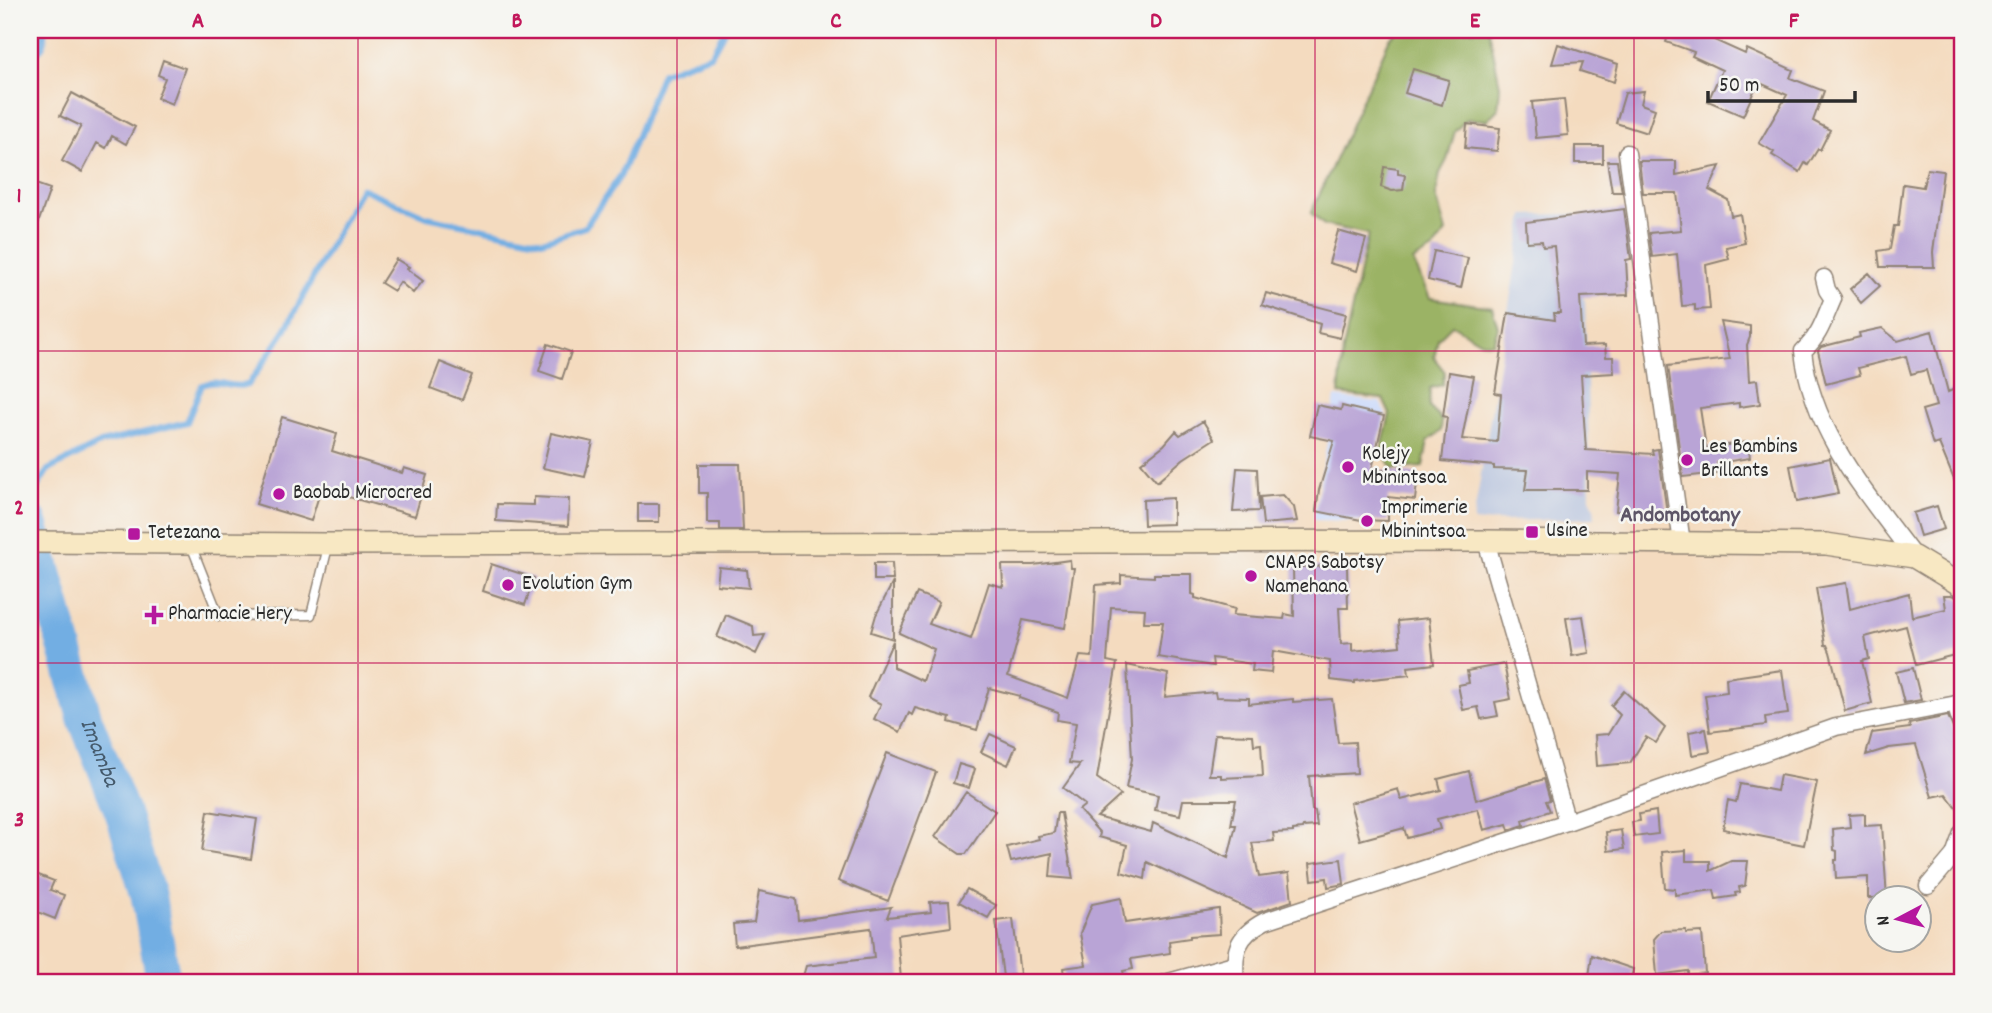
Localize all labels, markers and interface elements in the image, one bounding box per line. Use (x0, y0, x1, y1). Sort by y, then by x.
text: A (192, 6, 204, 39)
text: B (512, 6, 523, 39)
text: C (830, 6, 842, 39)
text: D (1150, 6, 1162, 39)
text: E (1470, 6, 1481, 39)
text: F (1789, 6, 1800, 39)
scale bar (1708, 60, 1856, 104)
text: 50 m (1719, 72, 1759, 102)
text: 1 (16, 181, 22, 214)
place label: Les Bambins Brillants (1701, 433, 1798, 487)
place label: Kolejy Mbinintsoa (1362, 440, 1447, 494)
marker: Les Bambins Brillants (1679, 452, 1695, 468)
marker: Kolejy Mbinintsoa (1340, 459, 1356, 475)
place label: Baobab Microcred (293, 479, 432, 509)
marker: Baobab Microcred (271, 486, 287, 502)
text: 2 (14, 493, 24, 526)
place label: Imprimerie Mbinintsoa (1381, 494, 1468, 548)
district label: Andombotany (1620, 500, 1741, 533)
marker: Imprimerie Mbinintsoa (1359, 513, 1375, 529)
place label: Usine (1546, 517, 1588, 547)
place label: Tetezana (148, 519, 221, 549)
marker: Usine (1524, 524, 1540, 540)
marker: Tetezana (126, 526, 142, 542)
place label: CNAPS Sabotsy Namehana (1265, 549, 1384, 603)
marker: CNAPS Sabotsy Namehana (1243, 568, 1259, 584)
place label: Evolution Gym (522, 570, 633, 600)
marker: Evolution Gym (500, 577, 516, 593)
place label: Pharmacie Hery (168, 600, 292, 630)
marker: Pharmacie Hery (146, 607, 162, 623)
water label: Imamba (70, 714, 127, 793)
text: 3 (14, 805, 24, 838)
north arrow (1862, 884, 1932, 954)
text: N (1871, 914, 1899, 927)

